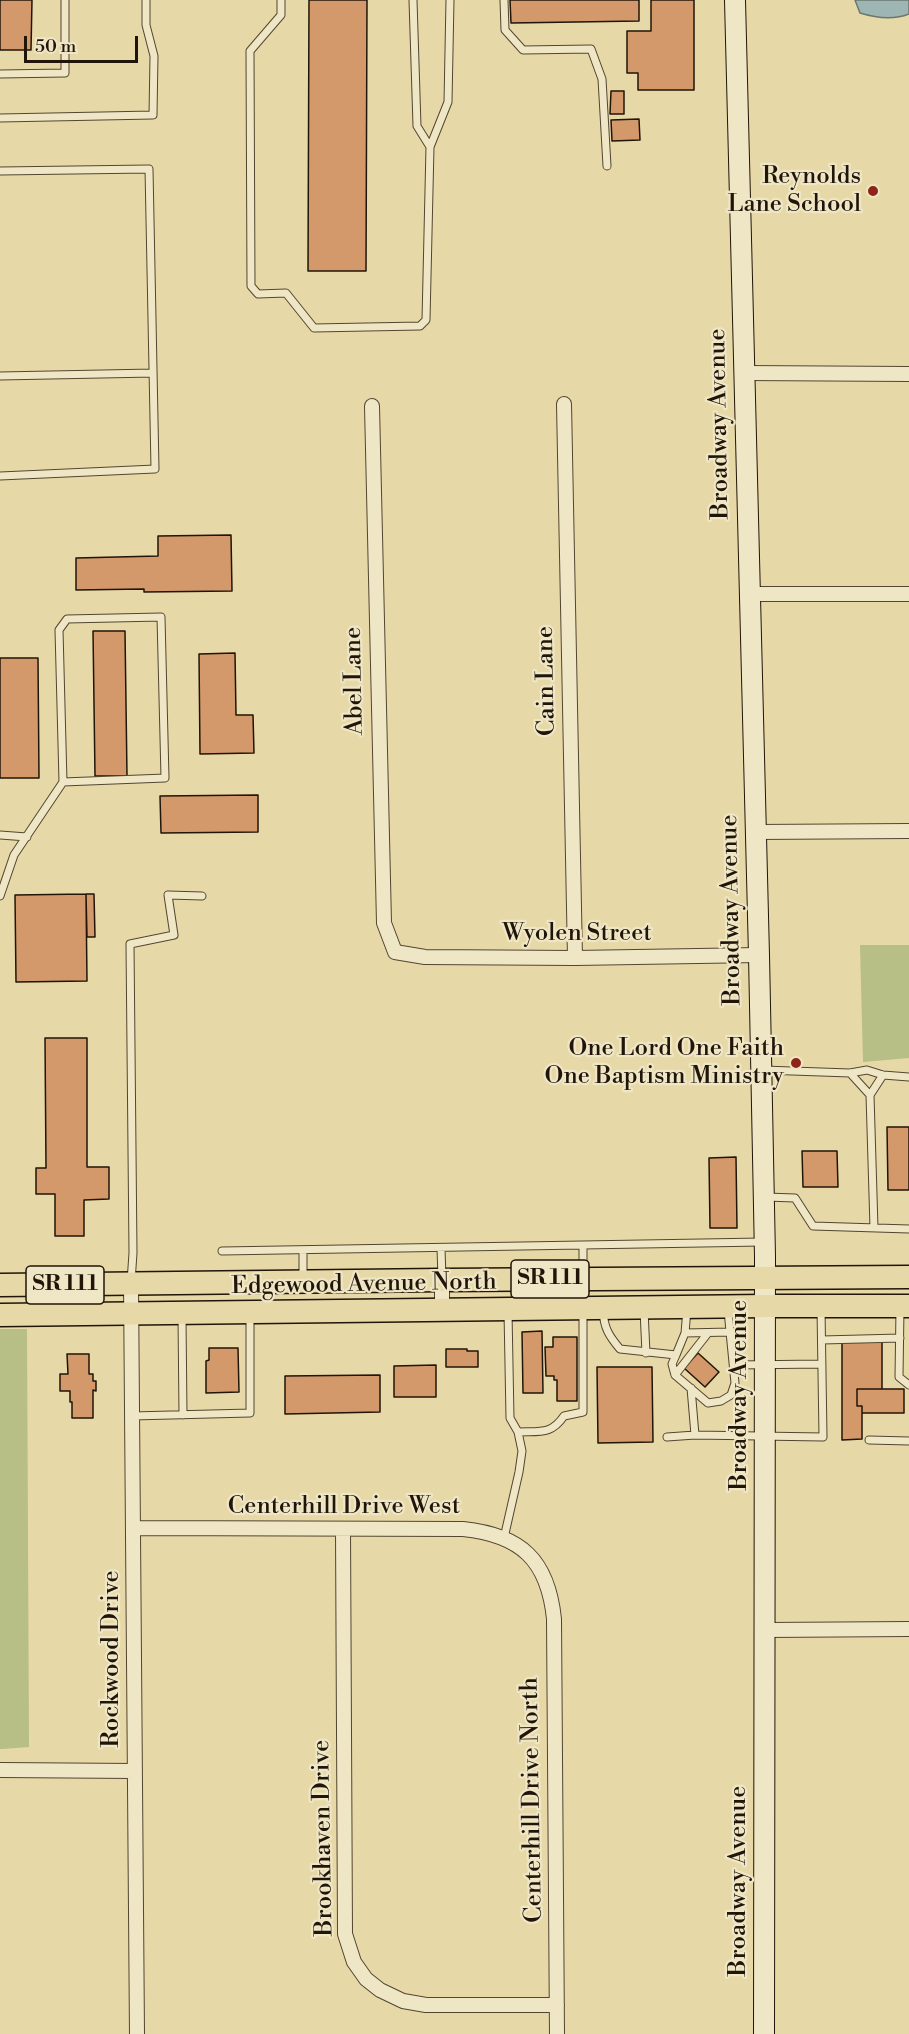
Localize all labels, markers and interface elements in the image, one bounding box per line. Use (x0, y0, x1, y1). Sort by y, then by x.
scale bar (27, 24, 141, 62)
text: 50 m (35, 35, 76, 58)
place label: Reynolds Lane School (728, 163, 861, 219)
marker: Reynolds Lane School (866, 184, 880, 198)
street label: Broadway Avenue (704, 328, 736, 520)
street label: Cain Lane (532, 626, 562, 736)
street label: Abel Lane (340, 627, 370, 735)
street label: Broadway Avenue (716, 814, 748, 1006)
street label: Wyolen Street (502, 920, 652, 948)
place label: One Lord One Faith One Baptism Ministry (545, 1035, 784, 1091)
marker: One Lord One Faith One Baptism Ministry (789, 1056, 803, 1070)
road number: SR 111 (511, 1260, 589, 1298)
road number: SR 111 (26, 1266, 104, 1304)
street label: Edgewood Avenue North (231, 1268, 497, 1302)
street label: Broadway Avenue (726, 1300, 754, 1490)
street label: Centerhill Drive West (228, 1493, 460, 1521)
street label: Rockwood Drive (98, 1570, 126, 1748)
street label: Centerhill Drive North (516, 1677, 550, 1923)
street label: Brookhaven Drive (308, 1739, 340, 1937)
street label: Broadway Avenue (725, 1786, 753, 1976)

